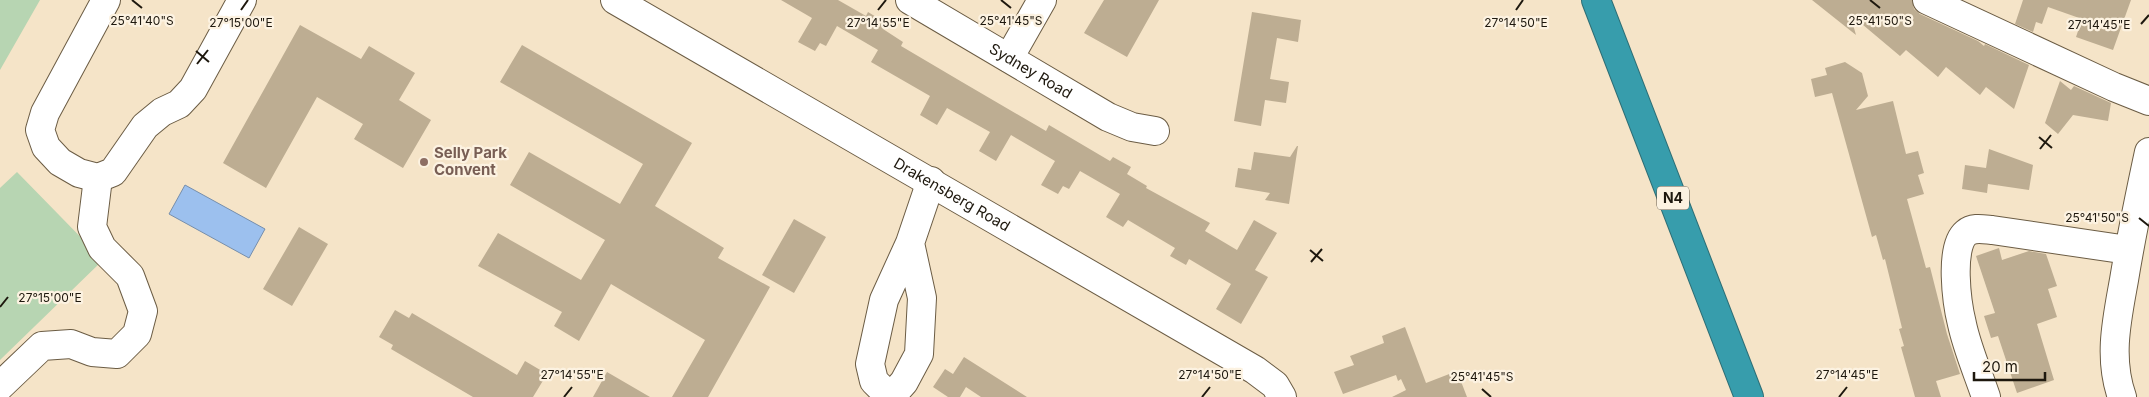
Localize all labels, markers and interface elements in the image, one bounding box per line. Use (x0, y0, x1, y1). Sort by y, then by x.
text: 25°41'40"S (110, 13, 174, 28)
text: 25°41'45"S (979, 13, 1043, 28)
text: 25°41'50"S (1848, 13, 1912, 28)
text: 27°15'00"E (209, 15, 273, 30)
text: 27°14'55"E (846, 15, 910, 30)
text: 27°14'50"E (1484, 15, 1548, 30)
text: 27°14'45"E (2068, 17, 2130, 32)
street label: Sydney Road (986, 39, 1076, 103)
place label: Selly Park Convent (434, 143, 507, 179)
street label: Drakensberg Road (890, 153, 1014, 235)
marker: Selly Park Convent (418, 156, 430, 168)
road number: N4 (1657, 187, 1689, 210)
text: 25°41'50"S (2065, 210, 2129, 225)
text: 27°15'00"E (18, 290, 82, 305)
scale bar (1974, 350, 2045, 382)
text: 20 m (1982, 357, 2018, 376)
text: 27°14'55"E (540, 367, 604, 382)
text: 27°14'50"E (1178, 367, 1242, 382)
text: 27°14'45"E (1816, 367, 1878, 382)
text: 25°41'45"S (1450, 369, 1514, 384)

